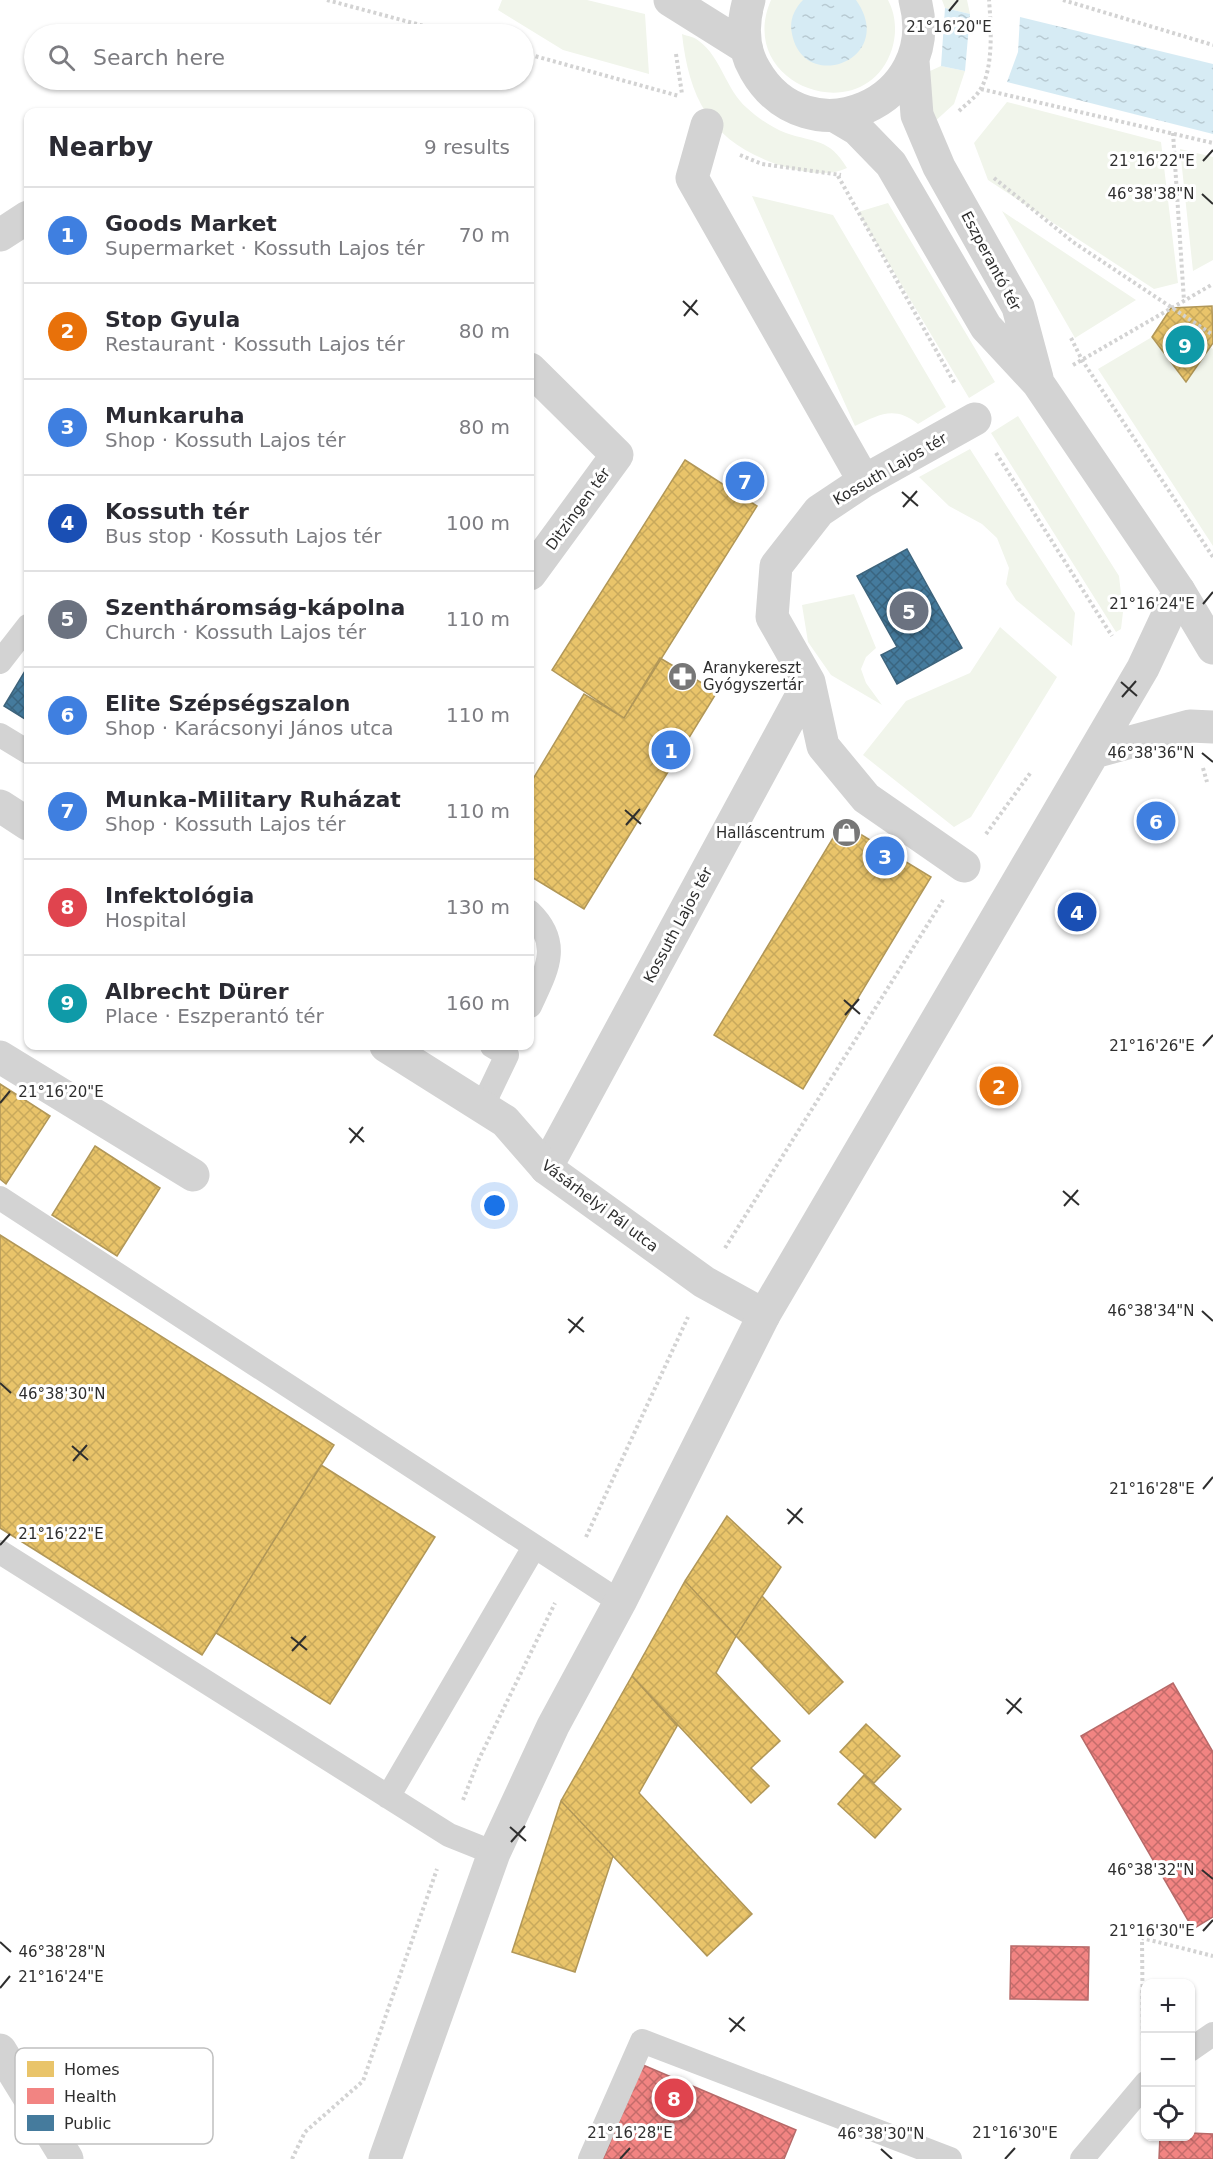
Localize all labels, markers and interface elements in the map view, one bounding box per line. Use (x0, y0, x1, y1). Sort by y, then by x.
text: 21°16'20"E (906, 18, 992, 36)
search box (24, 24, 534, 90)
icon: search (45, 41, 78, 74)
text: Search here (93, 45, 225, 70)
text: Nearby (48, 132, 153, 162)
text: 9 results (424, 135, 510, 159)
text: 21°16'22"E (1109, 152, 1195, 170)
text: 46°38'38"N (1107, 185, 1195, 203)
street label: Eszperantó tér (957, 208, 1025, 314)
text: Goods Market (105, 211, 277, 236)
text: 1 (61, 223, 74, 247)
text: 70 m (459, 223, 510, 247)
text: Supermarket · Kossuth Lajos tér (105, 236, 424, 260)
text: Stop Gyula (105, 307, 240, 332)
text: 2 (61, 319, 74, 343)
text: 80 m (459, 319, 510, 343)
pin: 9 (1166, 322, 1204, 368)
text: Restaurant · Kossuth Lajos tér (105, 332, 405, 356)
text: Munkaruha (105, 403, 245, 428)
text: 3 (61, 415, 74, 439)
text: 80 m (459, 415, 510, 439)
text: Shop · Kossuth Lajos tér (105, 428, 345, 452)
street label: Kossuth Lajos tér (830, 429, 951, 509)
pin: 7 (726, 458, 764, 504)
street label: Ditzingen tér (542, 464, 614, 554)
text: Kossuth tér (105, 499, 249, 524)
text: 4 (61, 511, 74, 535)
text: 100 m (446, 511, 510, 535)
text: Bus stop · Kossuth Lajos tér (105, 524, 382, 548)
pin: 5 (890, 588, 928, 634)
text: Szentháromság-kápolna (105, 595, 405, 620)
text: 21°16'24"E (1109, 595, 1195, 613)
text: 5 (61, 607, 74, 631)
text: 110 m (446, 607, 510, 631)
text: Church · Kossuth Lajos tér (105, 620, 366, 644)
place label: Aranykereszt Gyógyszertár (703, 659, 804, 694)
pharmacy icon: Aranykereszt Gyógyszertár (666, 661, 698, 693)
text: Elite Szépségszalon (105, 691, 350, 716)
text: 6 (61, 703, 74, 727)
text: 110 m (446, 703, 510, 727)
text: Shop · Karácsonyi János utca (105, 716, 394, 740)
pin: 1 (652, 728, 690, 772)
text: 46°38'36"N (1107, 744, 1195, 762)
text: Munka-Military Ruházat (105, 787, 401, 812)
pin: 6 (1136, 798, 1176, 844)
text: 7 (61, 799, 74, 823)
text: 110 m (446, 799, 510, 823)
text: Shop · Kossuth Lajos tér (105, 812, 345, 836)
shop icon: Halláscentrum (830, 817, 862, 849)
place label: Halláscentrum (716, 824, 825, 842)
pin: 3 (866, 834, 904, 878)
street label: Kossuth Lajos tér (640, 863, 716, 986)
text: Infektológia (105, 883, 254, 908)
pin: 4 (1058, 890, 1096, 934)
text: 8 (61, 895, 74, 919)
text: 130 m (446, 895, 510, 919)
text: Hospital (105, 908, 187, 932)
text: Albrecht Dürer (105, 979, 289, 1004)
text: 9 (61, 991, 74, 1015)
text: 160 m (446, 991, 510, 1015)
text: Place · Eszperantó tér (105, 1004, 324, 1028)
text: 21°16'26"E (1109, 1037, 1195, 1055)
pin: 2 (980, 1064, 1018, 1108)
text: 21°16'20"E (18, 1083, 104, 1101)
street label: Vásárhelyi Pál utca (538, 1156, 662, 1256)
your location (480, 1191, 509, 1220)
text: 46°38'34"N (1107, 1302, 1195, 1320)
text: 46°38'30"N (18, 1385, 106, 1403)
text: 21°16'28"E (1109, 1480, 1195, 1498)
text: 21°16'22"E (18, 1525, 104, 1543)
text: 46°38'32"N (1107, 1861, 1195, 1879)
text: 21°16'30"E (1109, 1922, 1195, 1940)
text: 46°38'28"N (18, 1943, 106, 1961)
text: 21°16'24"E (18, 1968, 104, 1986)
map controls (1141, 1979, 1195, 2141)
button: + (1141, 1979, 1195, 2033)
button: − (1141, 2033, 1195, 2087)
legend (15, 2048, 213, 2144)
text: Homes (64, 2060, 120, 2079)
pin: 8 (654, 2076, 694, 2120)
text: Health (64, 2087, 117, 2106)
button: locate (1141, 2087, 1195, 2141)
text: Public (64, 2114, 111, 2133)
text: 21°16'28"E (587, 2124, 673, 2142)
text: 21°16'30"E (972, 2124, 1058, 2142)
text: 46°38'30"N (837, 2125, 925, 2143)

